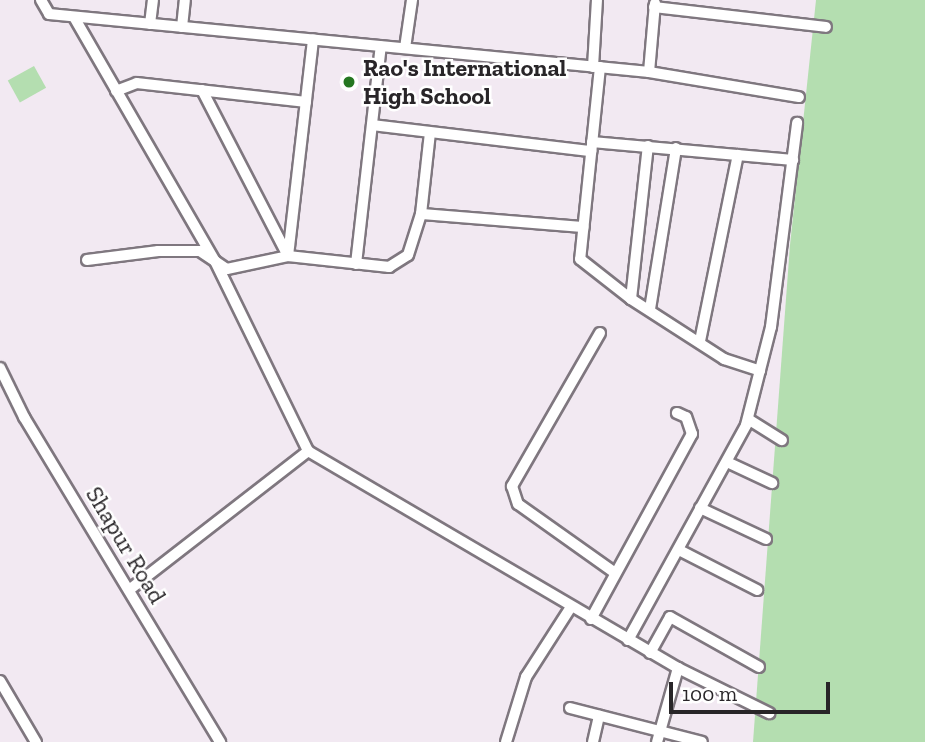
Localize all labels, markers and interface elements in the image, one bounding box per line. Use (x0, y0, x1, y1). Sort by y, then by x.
place label: Rao's International High School (363, 54, 566, 110)
marker: Rao's International High School (341, 74, 357, 90)
street label: Shapur Road (80, 481, 172, 609)
scale bar (673, 668, 834, 712)
text: 100 m (682, 681, 737, 706)

